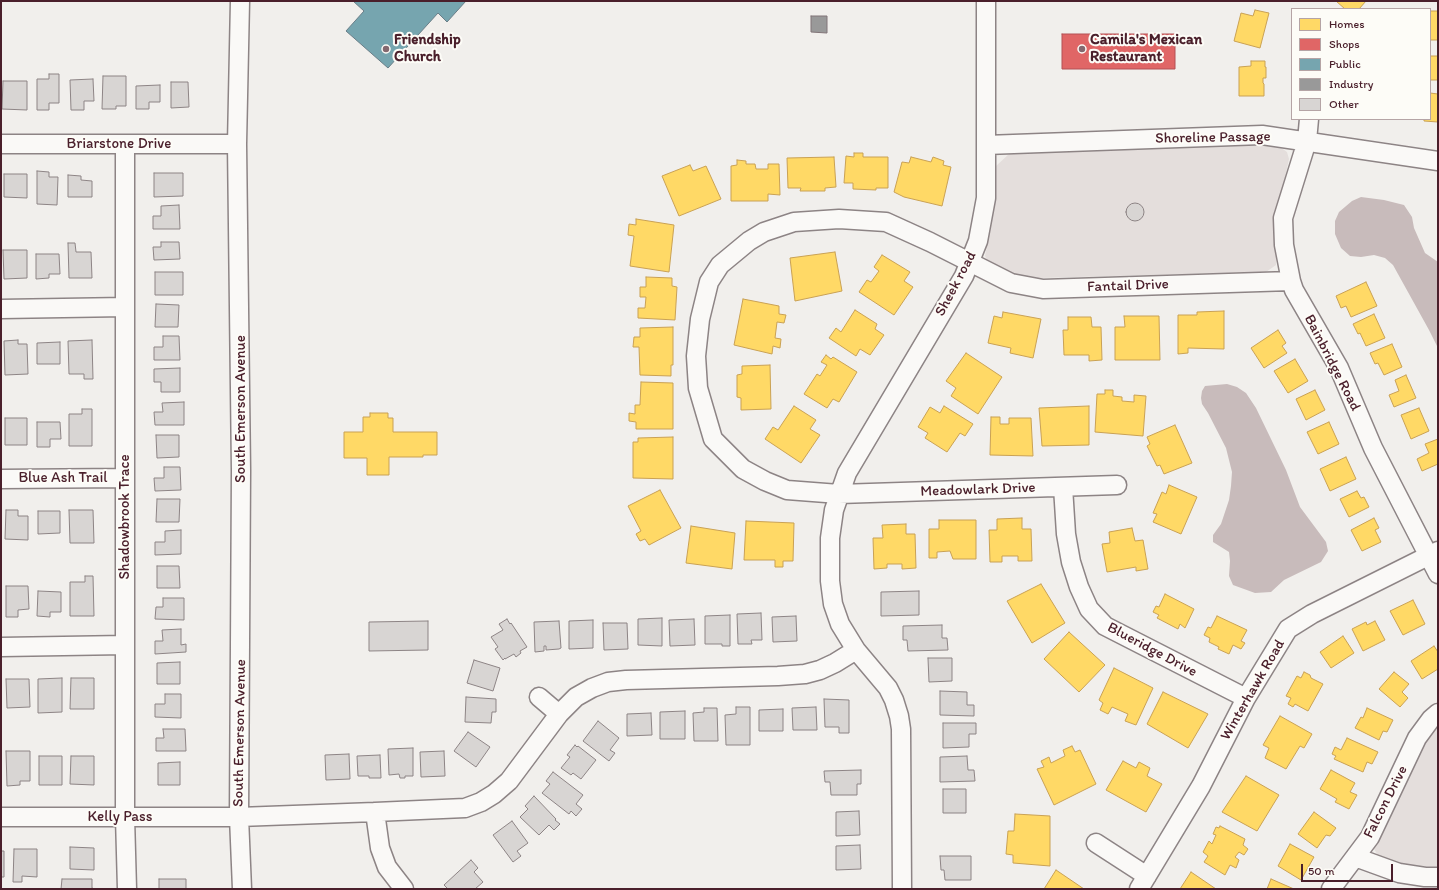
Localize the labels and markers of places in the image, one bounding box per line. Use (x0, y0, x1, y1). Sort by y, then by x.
place label: Friendship Church (394, 31, 461, 66)
place label: Camila's Mexican Restaurant (1090, 31, 1202, 66)
marker: Friendship Church (381, 44, 391, 54)
marker: Camila's Mexican Restaurant (1077, 44, 1087, 54)

